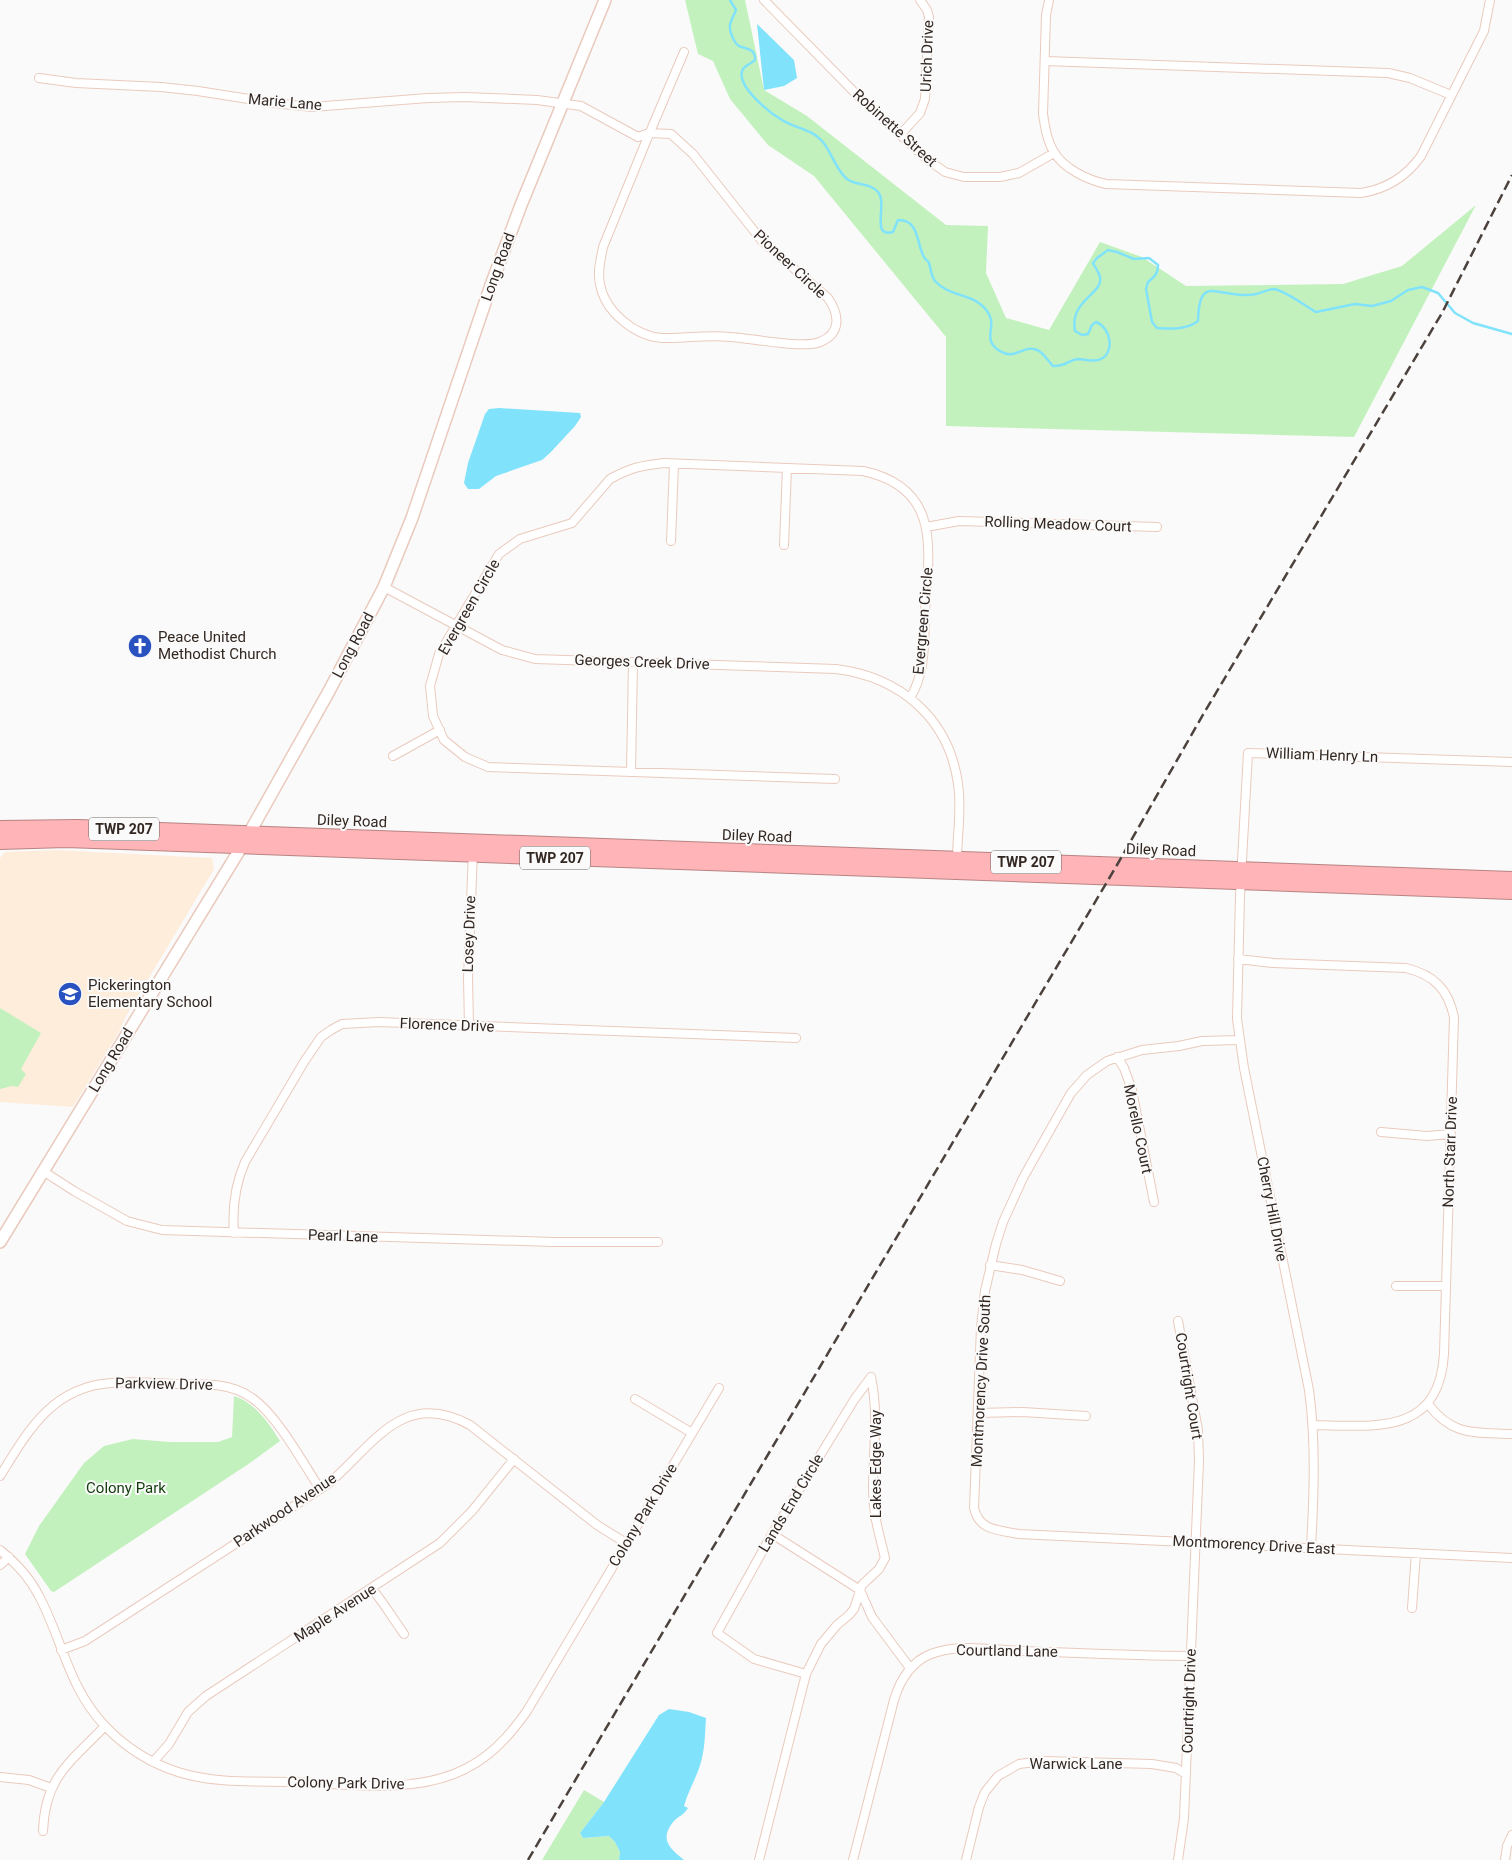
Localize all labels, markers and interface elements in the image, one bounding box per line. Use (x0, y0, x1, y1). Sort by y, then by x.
street label: Urich Drive (917, 20, 937, 92)
street label: Robinette Street (849, 85, 941, 171)
street label: Marie Lane (247, 90, 323, 114)
street label: Pioneer Circle (750, 226, 830, 302)
street label: Long Road (477, 230, 519, 304)
street label: Rolling Meadow Court (984, 512, 1132, 536)
street label: Evergreen Circle (434, 556, 504, 658)
street label: Evergreen Circle (909, 567, 937, 675)
street label: Long Road (328, 609, 378, 681)
place label: Peace United Methodist Church (158, 628, 277, 663)
church icon: Peace United Methodist Church (127, 633, 153, 659)
street label: Georges Creek Drive (574, 651, 710, 673)
street label: William Henry Ln (1266, 744, 1378, 766)
street label: Diley Road (317, 811, 387, 831)
road number: TWP 207 (89, 818, 159, 841)
street label: Diley Road (722, 826, 792, 846)
street label: Diley Road (1126, 840, 1196, 860)
road number: TWP 207 (520, 846, 590, 870)
road number: TWP 207 (991, 850, 1061, 874)
street label: Losey Drive (459, 895, 479, 973)
place label: Pickerington Elementary School (88, 976, 212, 1011)
school or university icon: Pickerington Elementary School (57, 981, 83, 1007)
street label: Florence Drive (399, 1014, 495, 1036)
street label: Long Road (85, 1025, 137, 1095)
street label: Morello Court (1120, 1083, 1156, 1175)
street label: North Starr Drive (1439, 1096, 1461, 1208)
street label: Cherry Hill Drive (1253, 1155, 1291, 1263)
street label: Pearl Lane (307, 1226, 379, 1246)
street label: Montmorency Drive South (967, 1294, 995, 1468)
street label: Courtright Court (1172, 1331, 1206, 1441)
street label: Parkview Drive (115, 1374, 213, 1394)
street label: Lakes Edge Way (867, 1410, 885, 1518)
street label: Lands End Circle (755, 1451, 827, 1555)
street label: Colony Park Drive (605, 1460, 681, 1570)
street label: Parkwood Avenue (230, 1469, 340, 1551)
park label: Colony Park (86, 1479, 166, 1497)
street label: Montmorency Drive East (1172, 1532, 1336, 1558)
street label: Maple Avenue (291, 1580, 379, 1646)
street label: Courtland Lane (956, 1641, 1058, 1661)
street label: Courtright Drive (1178, 1648, 1200, 1754)
street label: Warwick Lane (1029, 1755, 1123, 1773)
street label: Colony Park Drive (287, 1773, 405, 1793)

